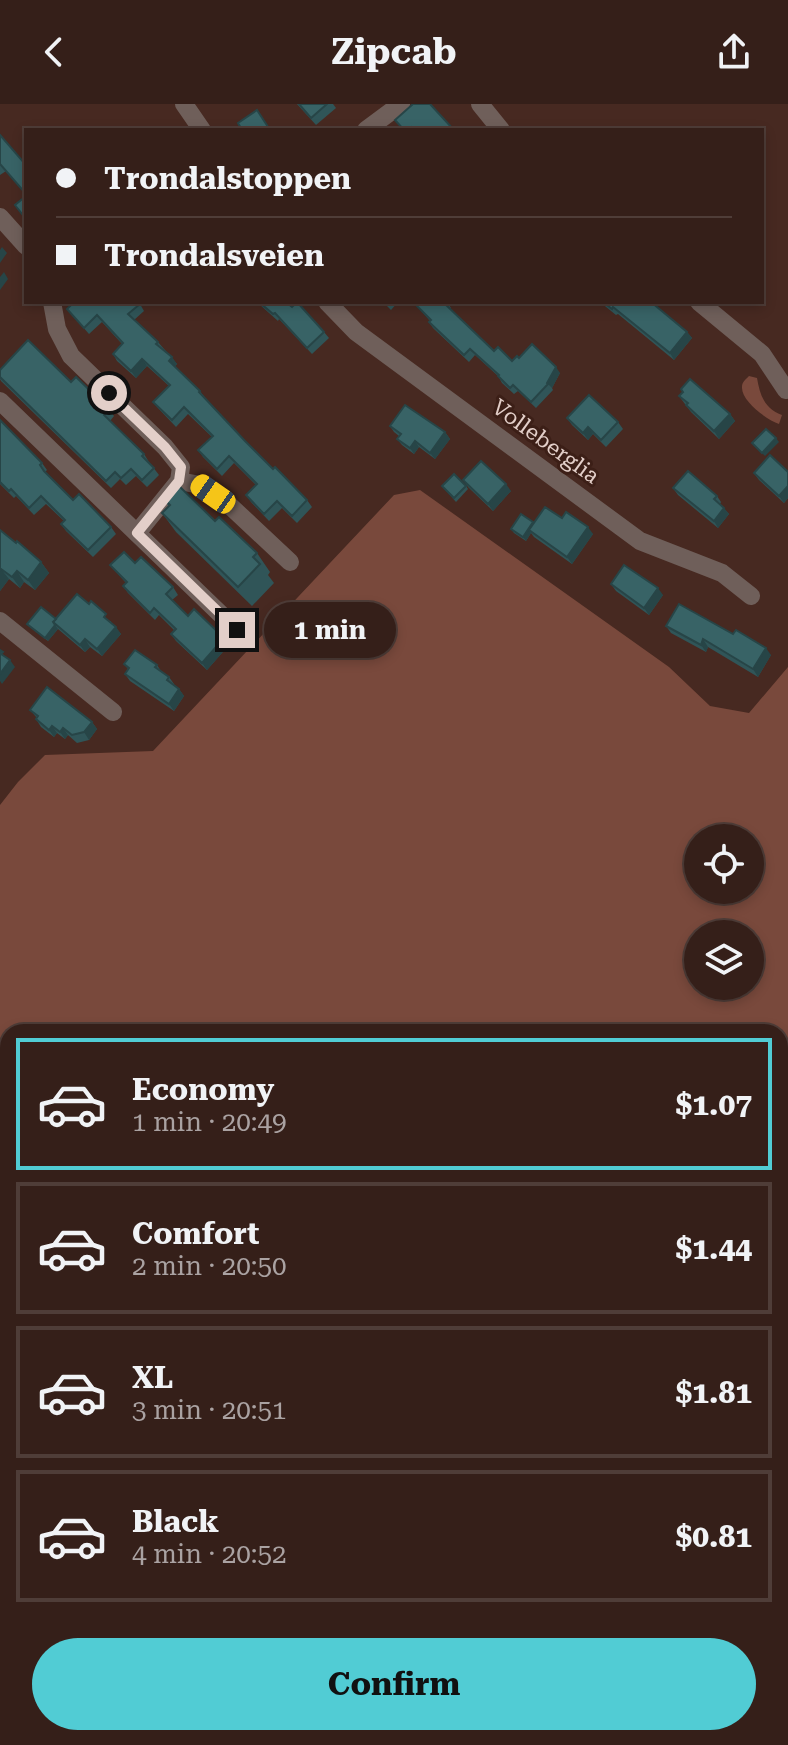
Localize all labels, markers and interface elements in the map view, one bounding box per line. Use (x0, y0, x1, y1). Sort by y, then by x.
icon: back (32, 30, 76, 74)
icon: share (712, 30, 756, 74)
text: Zipcab (331, 31, 457, 73)
text: Trondalstoppen (104, 161, 351, 196)
text: Trondalsveien (104, 238, 324, 273)
route start (91, 375, 127, 411)
street label: Volleberglia (487, 394, 604, 489)
car (186, 470, 240, 518)
callout: 1 min (265, 602, 397, 658)
route end (219, 612, 255, 648)
text: 1 min (294, 615, 366, 645)
map controls (684, 824, 764, 1000)
button: locate (684, 824, 764, 904)
button: layers (684, 920, 764, 1000)
icon: car (36, 1068, 108, 1140)
text: Economy (132, 1072, 274, 1107)
text: $1.07 (675, 1087, 752, 1122)
text: 1 min · 20:49 (132, 1107, 287, 1137)
icon: car (36, 1212, 108, 1284)
text: Comfort (132, 1216, 259, 1251)
text: $1.44 (675, 1231, 752, 1266)
text: 2 min · 20:50 (132, 1251, 287, 1281)
icon: car (36, 1356, 108, 1428)
text: XL (132, 1360, 173, 1395)
text: $1.81 (675, 1375, 752, 1410)
text: 3 min · 20:51 (132, 1395, 287, 1425)
icon: car (36, 1500, 108, 1572)
text: Black (132, 1504, 219, 1539)
text: $0.81 (675, 1519, 752, 1554)
text: 4 min · 20:52 (132, 1539, 287, 1569)
button: Confirm (32, 1638, 756, 1730)

